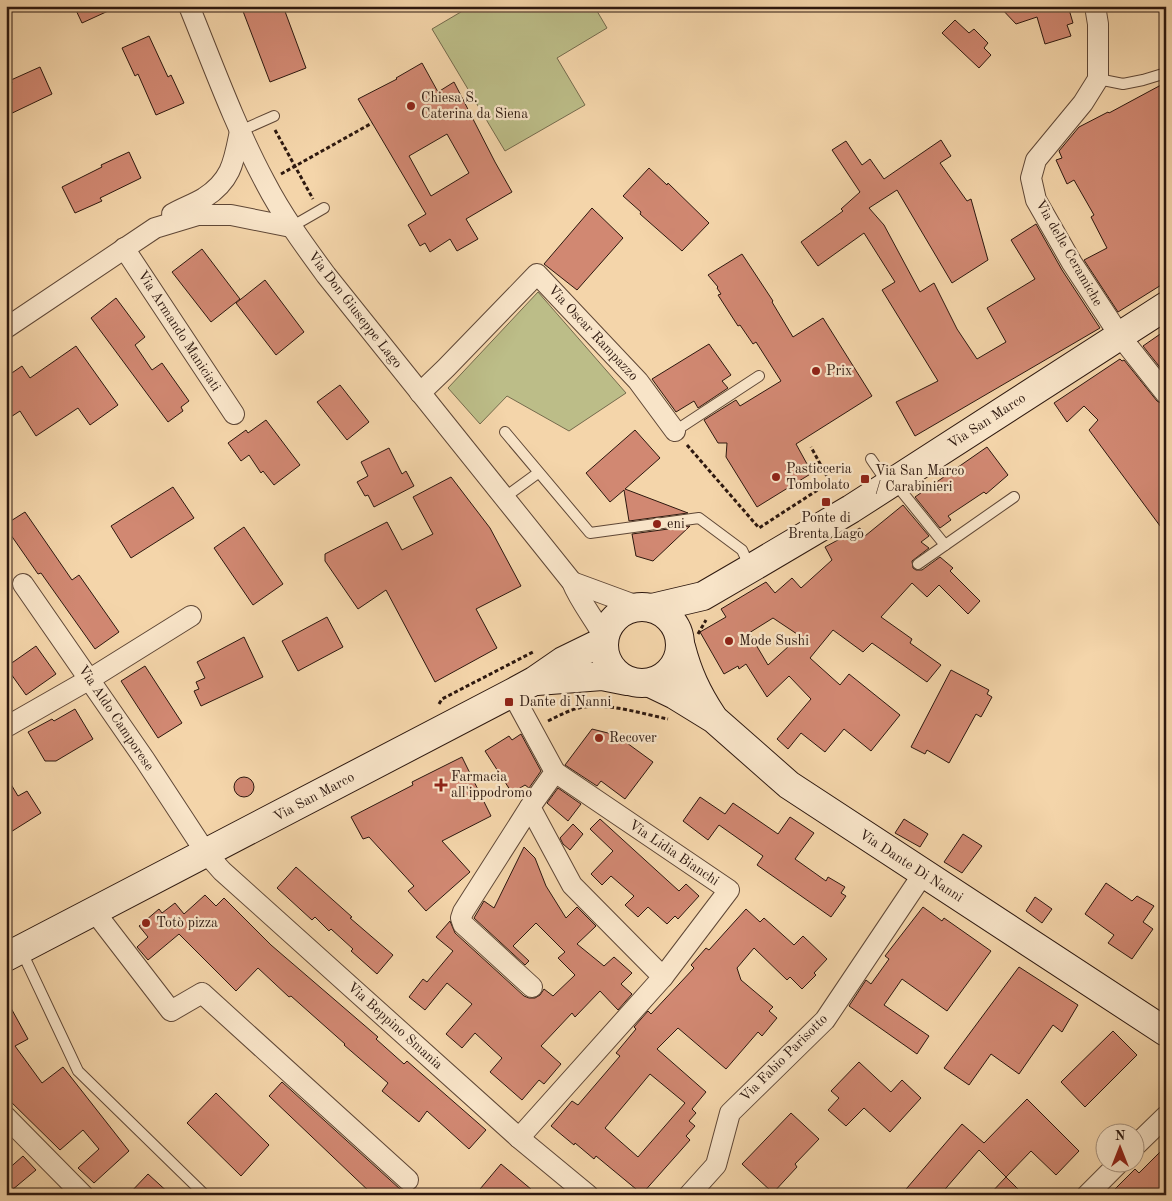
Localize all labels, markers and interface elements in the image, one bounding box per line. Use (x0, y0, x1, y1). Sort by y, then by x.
place label: Chiesa S. Caterina da Siena (421, 91, 528, 121)
marker: Chiesa S. Caterina da Siena (405, 100, 417, 112)
street label: Via delle Ceramiche (1033, 198, 1105, 308)
street label: Via Don Giuseppe Lago (305, 249, 405, 371)
street label: Via Armando Maniciati (135, 268, 223, 394)
street label: Via Oscar Rampazzo (545, 283, 641, 383)
place label: Prix (826, 364, 852, 378)
marker: Prix (810, 365, 822, 377)
street label: Via San Marco (946, 391, 1028, 451)
place label: Pasticceria Tombolato (786, 462, 852, 492)
place label: Via San Marco / Carabinieri (875, 464, 964, 494)
marker: Pasticceria Tombolato (770, 471, 782, 483)
marker: Via San Marco / Carabinieri (859, 473, 871, 485)
marker: Ponte di Brenta Lago (820, 496, 832, 508)
place label: Ponte di Brenta Lago (788, 511, 864, 541)
place label: eni (667, 517, 685, 531)
marker: eni (651, 518, 663, 530)
place label: Mode Sushi (739, 634, 809, 648)
marker: Mode Sushi (723, 635, 735, 647)
street label: Via Aldo Camporese (76, 663, 156, 773)
place label: Dante di Nanni (519, 695, 611, 709)
marker: Dante di Nanni (503, 696, 515, 708)
place label: Recover (609, 731, 657, 745)
marker: Recover (593, 732, 605, 744)
street label: Via San Marco (271, 770, 357, 824)
place label: Farmacia all'ippodromo (451, 770, 532, 800)
marker: Farmacia all'ippodromo (435, 779, 447, 791)
street label: Via Lidia Bianchi (626, 818, 722, 888)
street label: Via Dante Di Nanni (857, 827, 966, 905)
place label: Totò pizza (156, 916, 218, 930)
marker: Totò pizza (140, 917, 152, 929)
street label: Via Beppino Smania (345, 980, 445, 1072)
street label: Via Fabio Parisotto (738, 1012, 830, 1104)
north arrow (1094, 1124, 1144, 1174)
text: N (1115, 1129, 1126, 1143)

